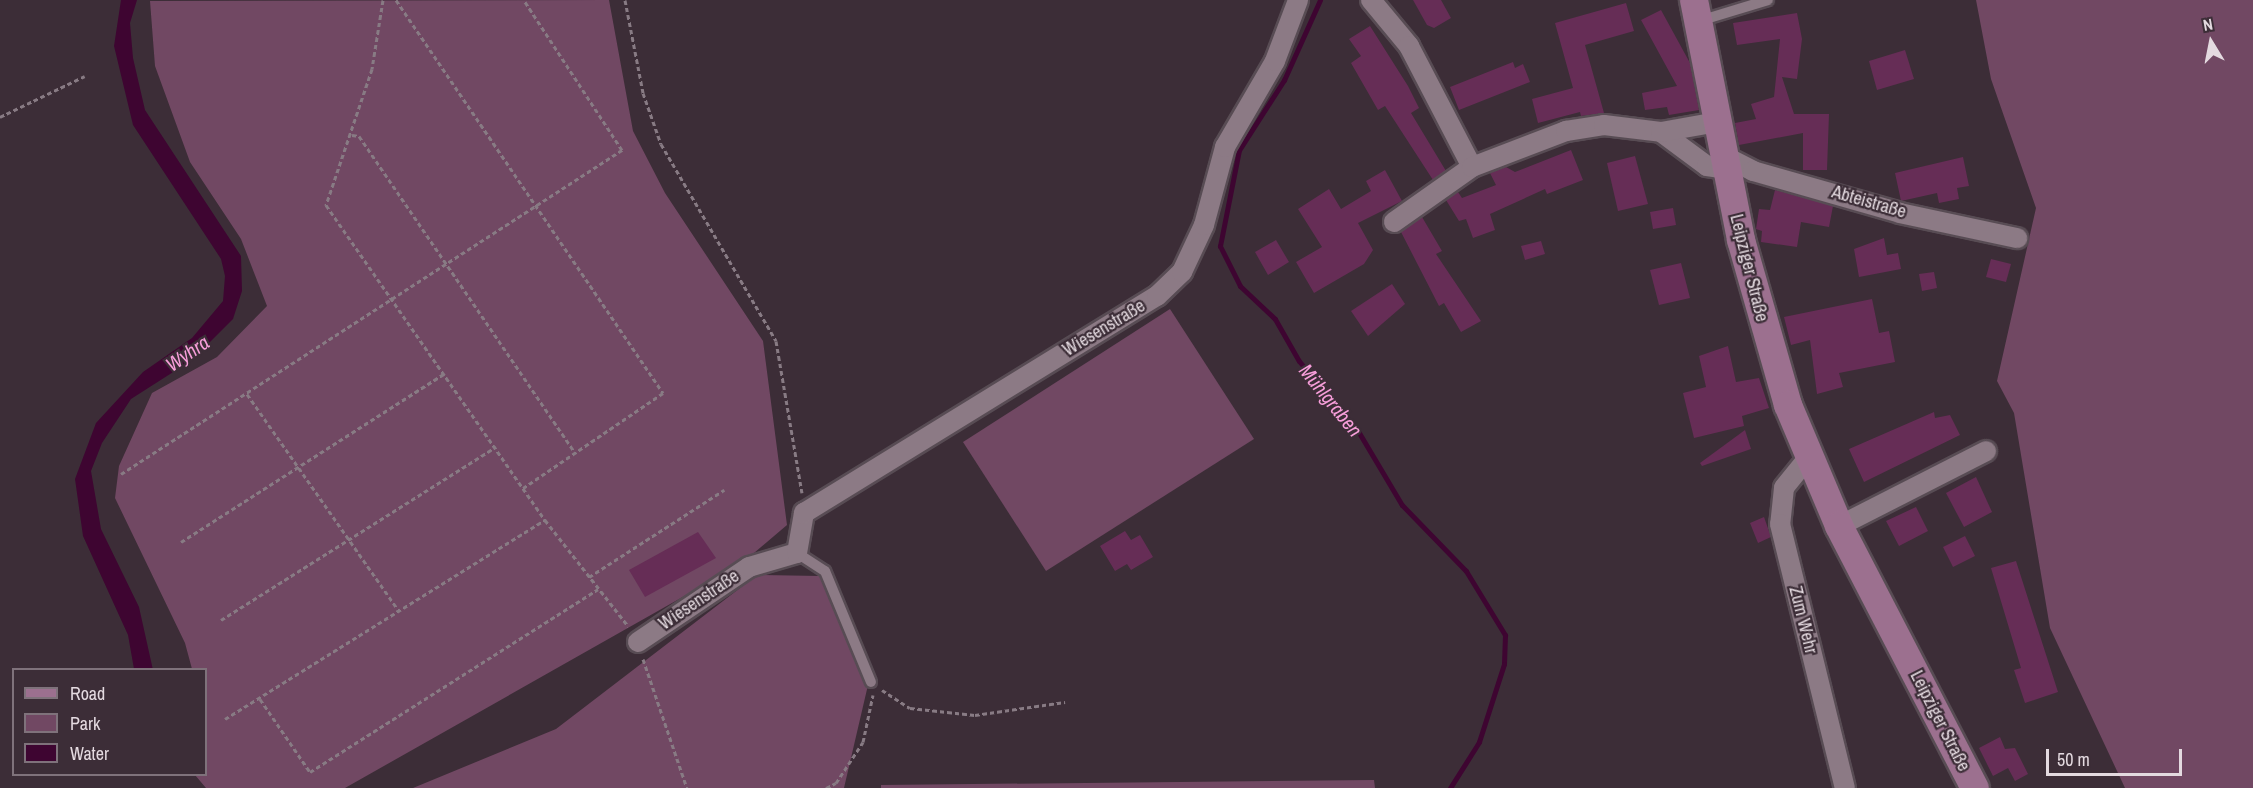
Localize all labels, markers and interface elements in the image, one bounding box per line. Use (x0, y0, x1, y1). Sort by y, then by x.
north arrow (2181, 12, 2241, 72)
text: N (2201, 13, 2214, 36)
street label: Abteistraße (1829, 181, 1909, 223)
street label: Leipziger Straße (1725, 212, 1773, 324)
street label: Wiesenstraße (1059, 295, 1149, 361)
water label: Wyhra (161, 330, 213, 376)
water label: Mühlgraben (1294, 359, 1368, 441)
street label: Wiesenstraße (655, 565, 743, 635)
street label: Zum Wehr (1784, 584, 1822, 656)
street label: Leipziger Straße (1905, 667, 1975, 775)
legend (12, 668, 207, 776)
text: Road (70, 681, 105, 706)
text: Park (70, 711, 100, 736)
scale bar (2049, 737, 2186, 775)
text: Water (70, 741, 109, 766)
text: 50 m (2057, 747, 2090, 772)

